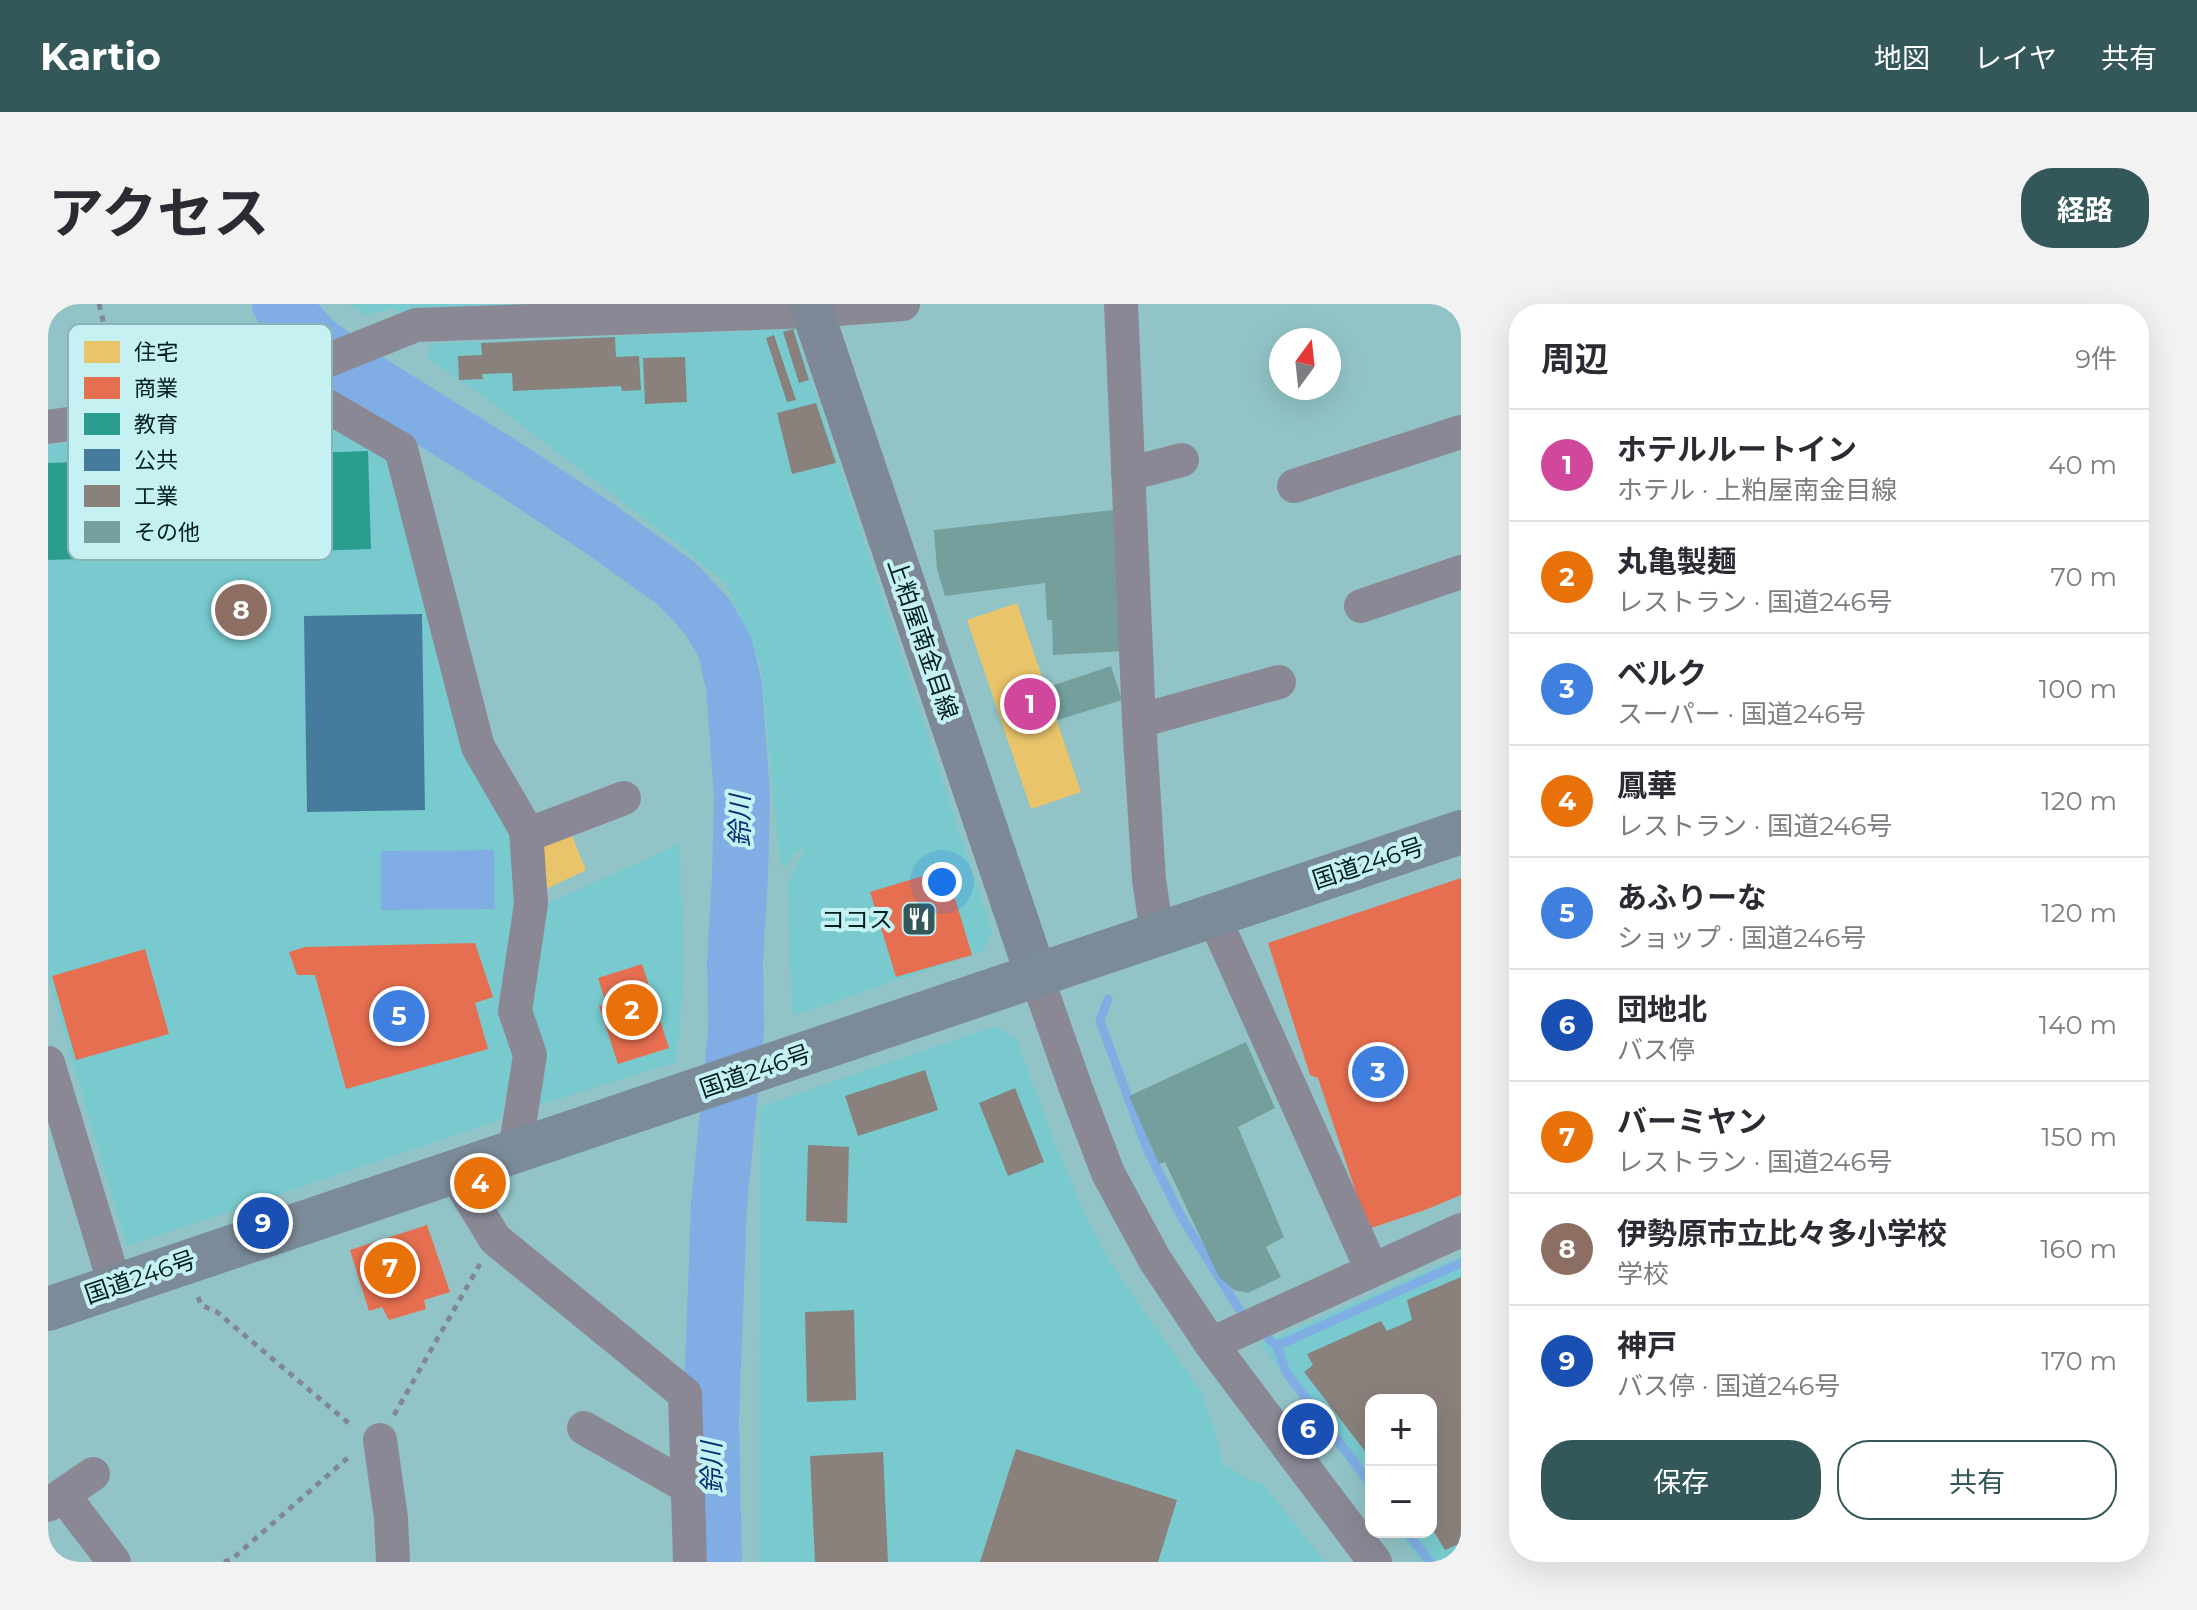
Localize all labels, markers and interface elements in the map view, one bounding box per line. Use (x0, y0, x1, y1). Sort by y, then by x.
text: Kartio (40, 33, 161, 80)
text: 地図 (1874, 41, 1930, 75)
text: レイヤ (1974, 41, 2057, 75)
text: 共有 (2101, 41, 2157, 75)
button: 経路 (2021, 168, 2149, 248)
text: アクセス (48, 179, 269, 247)
legend (68, 324, 332, 560)
north arrow (1269, 328, 1341, 400)
text: 周辺 (1541, 338, 1609, 380)
text: 住宅 (134, 339, 178, 366)
text: 9件 (2075, 343, 2117, 375)
text: 商業 (134, 375, 178, 402)
text: 教育 (134, 411, 178, 438)
text: ホテルルートイン (1617, 431, 1857, 468)
text: 公共 (134, 447, 178, 474)
text: 1 (1562, 449, 1572, 481)
text: 40 m (2048, 449, 2117, 481)
text: ホテル · 上粕屋南金目線 (1617, 474, 1897, 506)
text: 工業 (134, 483, 178, 510)
text: その他 (134, 519, 200, 546)
text: 丸亀製麺 (1617, 543, 1737, 580)
street label: 上粕屋南金目線 (882, 555, 964, 723)
text: 2 (1559, 561, 1575, 593)
text: 70 m (2051, 561, 2117, 593)
pin: 8 (215, 580, 267, 640)
text: レストラン · 国道246号 (1617, 586, 1892, 618)
text: ベルク (1617, 655, 1707, 692)
text: 3 (1559, 673, 1575, 705)
text: 100 m (2039, 673, 2117, 705)
pin: 1 (1004, 674, 1056, 734)
text: スーパー · 国道246号 (1617, 698, 1866, 730)
text: 鳳華 (1617, 767, 1677, 804)
text: 4 (1558, 785, 1576, 817)
text: 120 m (2041, 785, 2117, 817)
water label: 鈴川 (724, 792, 756, 847)
text: レストラン · 国道246号 (1617, 810, 1892, 842)
street label: 国道246号 (1309, 831, 1427, 895)
your location (922, 862, 962, 902)
text: あふりーな (1617, 879, 1767, 916)
text: 5 (1559, 897, 1575, 929)
text: 120 m (2041, 897, 2117, 929)
restaurant icon: ココス (900, 900, 938, 938)
place label: ココス (821, 905, 893, 934)
text: ショップ · 国道246号 (1617, 922, 1866, 954)
pin: 2 (606, 980, 658, 1040)
pin: 5 (373, 986, 425, 1046)
text: 団地北 (1617, 991, 1707, 1028)
text: 6 (1559, 1009, 1575, 1041)
text: 140 m (2039, 1009, 2117, 1041)
text: バス停 (1617, 1034, 1695, 1066)
street label: 国道246号 (696, 1038, 814, 1104)
pin: 3 (1352, 1042, 1404, 1102)
text: バーミヤン (1617, 1103, 1767, 1140)
text: 7 (1559, 1121, 1575, 1153)
text: 150 m (2041, 1121, 2117, 1153)
text: レストラン · 国道246号 (1617, 1146, 1892, 1178)
pin: 4 (454, 1153, 506, 1213)
pin: 9 (237, 1193, 289, 1253)
text: 伊勢原市立比々多小学校 (1617, 1215, 1947, 1252)
text: 8 (1558, 1233, 1576, 1265)
text: 160 m (2040, 1233, 2117, 1265)
pin: 7 (364, 1238, 416, 1298)
street label: 国道246号 (81, 1244, 199, 1310)
text: 学校 (1617, 1258, 1669, 1290)
text: 神戸 (1617, 1327, 1677, 1364)
text: 9 (1559, 1345, 1575, 1377)
text: 170 m (2041, 1345, 2117, 1377)
text: バス停 · 国道246号 (1617, 1370, 1840, 1402)
map controls (1365, 1394, 1437, 1538)
button: + (1365, 1394, 1437, 1466)
pin: 6 (1282, 1399, 1334, 1459)
water label: 鈴川 (695, 1439, 728, 1494)
button: 保存 (1541, 1440, 1821, 1520)
button: 共有 (1837, 1440, 2117, 1520)
button: − (1365, 1466, 1437, 1538)

